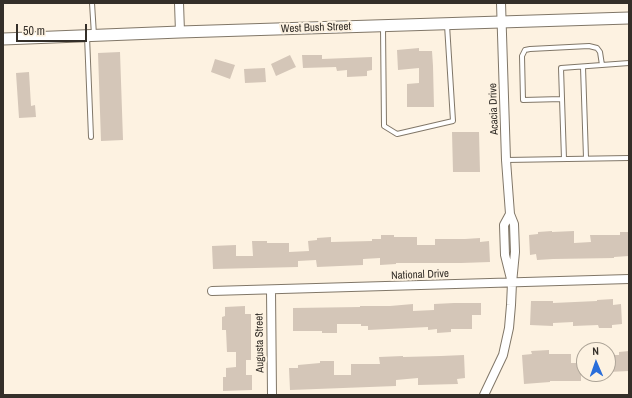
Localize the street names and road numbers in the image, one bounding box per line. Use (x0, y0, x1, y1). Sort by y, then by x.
street label: West Bush Street (281, 20, 351, 36)
street label: Acacia Drive (487, 83, 501, 135)
street label: National Drive (391, 267, 449, 283)
street label: Augusta Street (253, 313, 267, 373)

